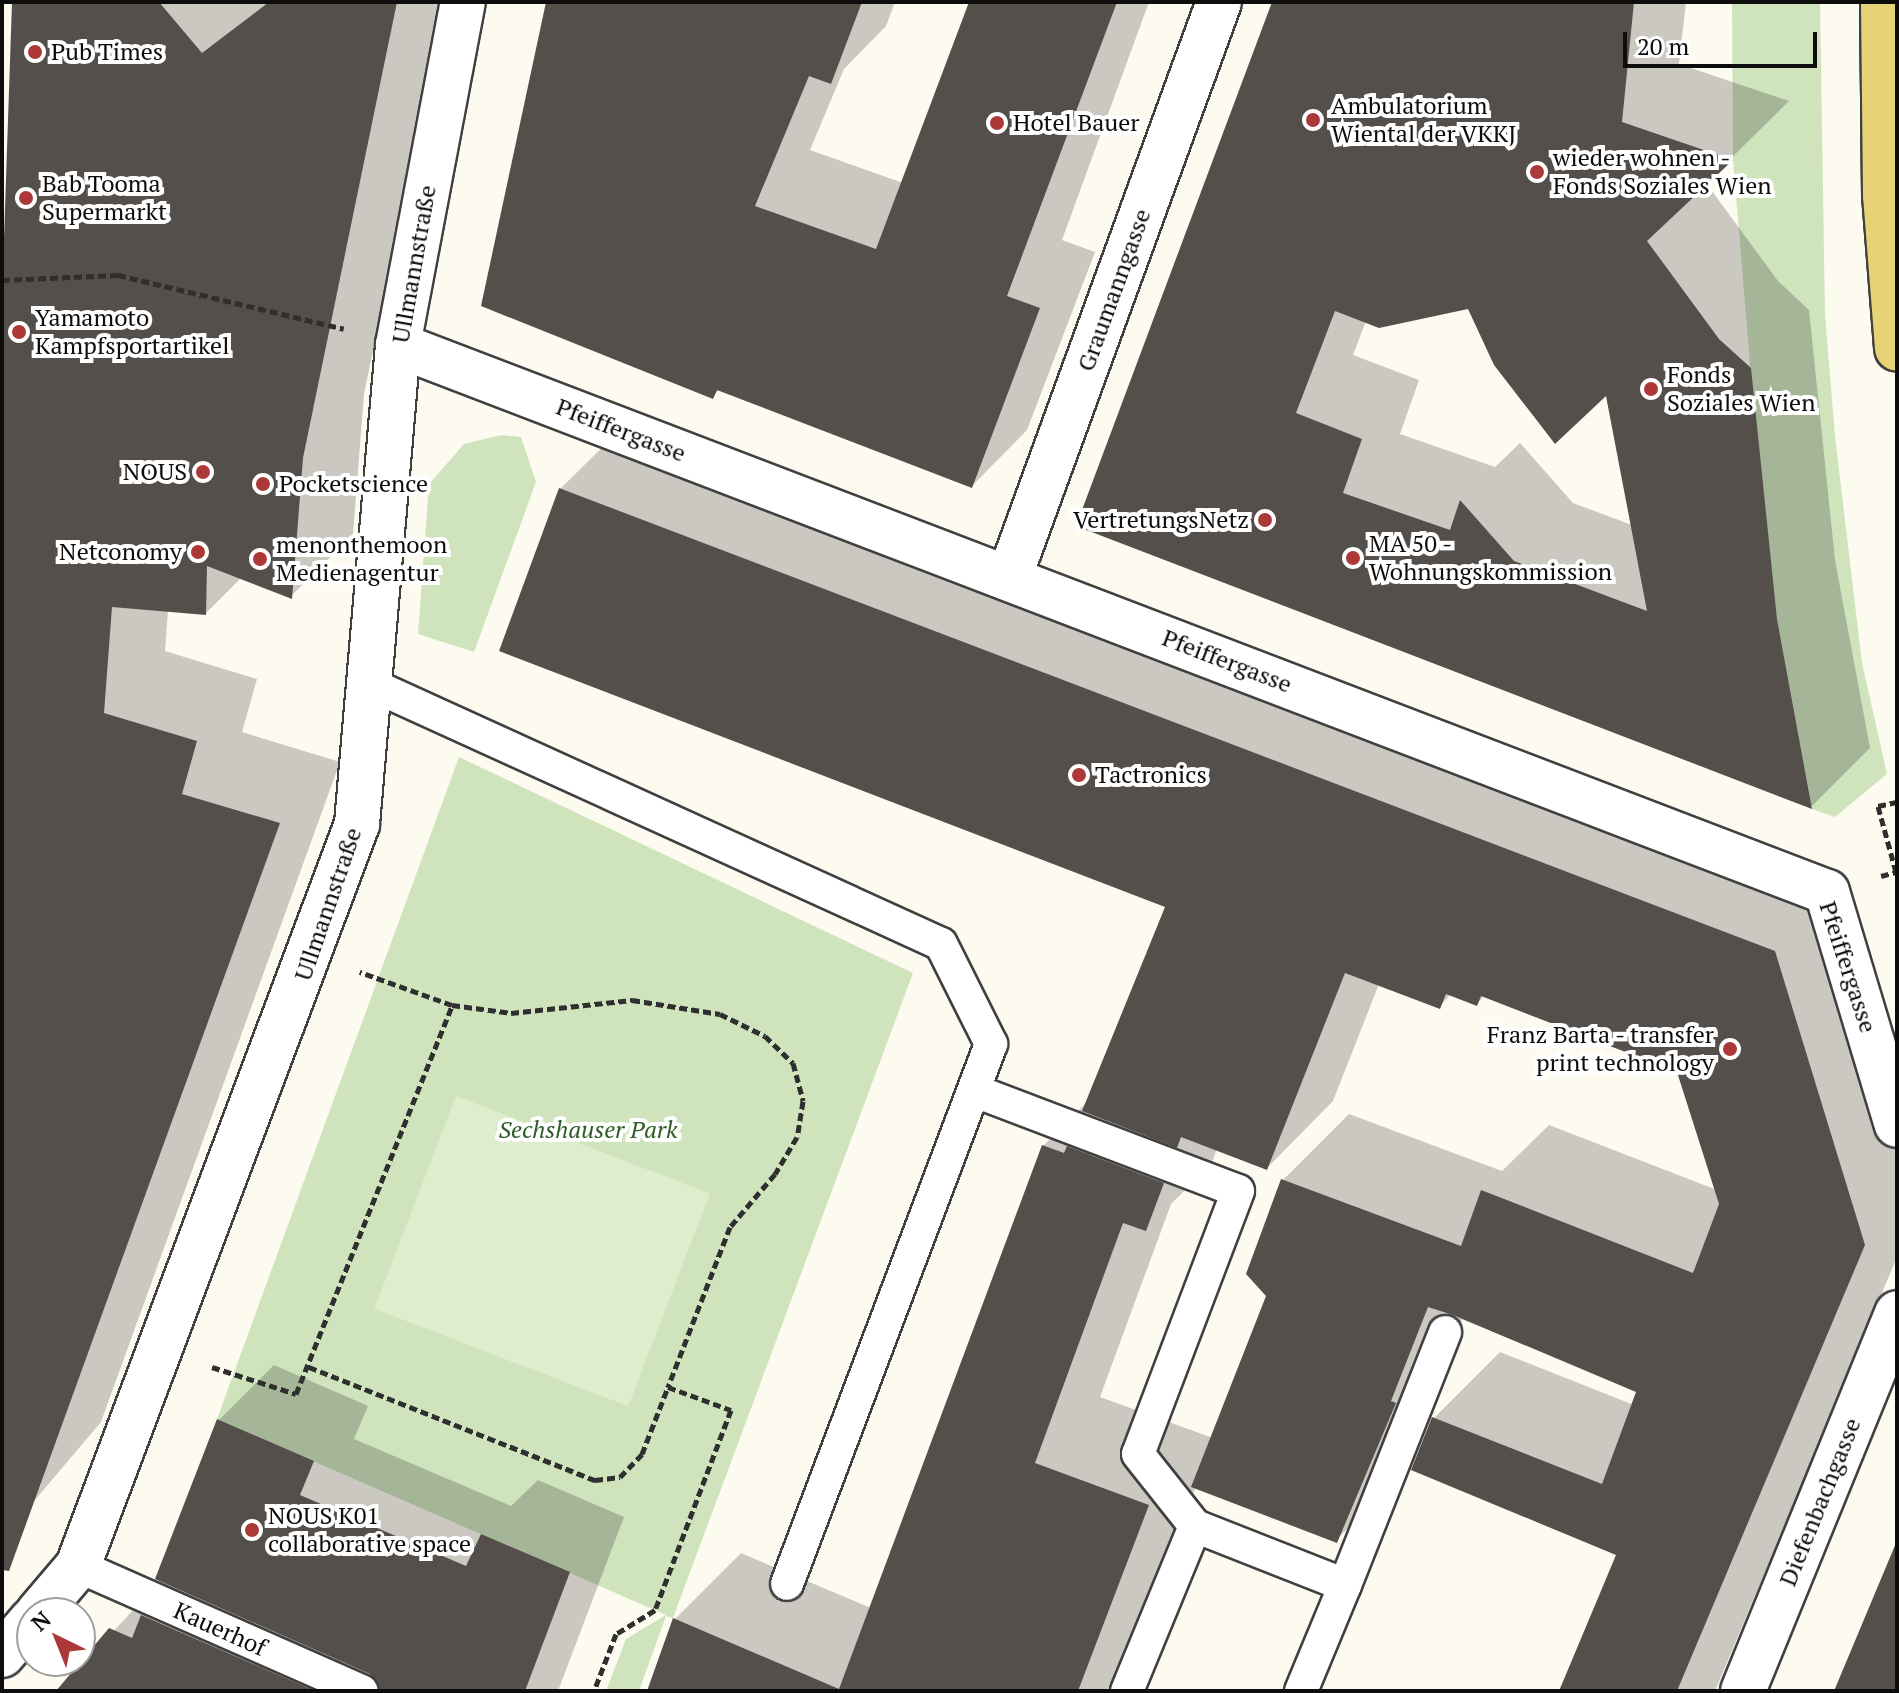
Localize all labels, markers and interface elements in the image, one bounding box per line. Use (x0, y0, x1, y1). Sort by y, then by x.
scale bar (1627, 16, 1821, 66)
text: 20 m (1637, 30, 1689, 62)
place label: Pub Times (51, 38, 163, 66)
marker: Pub Times (26, 43, 44, 61)
place label: Ambulatorium Wiental der VKKJ (1331, 92, 1517, 148)
place label: Hotel Bauer (1013, 109, 1139, 137)
marker: Ambulatorium Wiental der VKKJ (1302, 109, 1324, 131)
marker: Hotel Bauer (988, 114, 1006, 132)
place label: wieder wohnen - Fonds Soziales Wien (1553, 144, 1772, 200)
marker: wieder wohnen - Fonds Soziales Wien (1528, 163, 1546, 181)
place label: Bab Tooma Supermarkt (42, 170, 167, 226)
street label: Ullmannstraße (386, 183, 442, 345)
marker: Bab Tooma Supermarkt (17, 189, 35, 207)
street label: Graumanngasse (1071, 205, 1157, 375)
place label: Yamamoto Kampfsportartikel (35, 304, 229, 360)
marker: Yamamoto Kampfsportartikel (10, 323, 28, 341)
place label: Fonds Soziales Wien (1667, 361, 1815, 417)
marker: Fonds Soziales Wien (1642, 380, 1660, 398)
street label: Pfeiffergasse (552, 392, 690, 468)
place label: NOUS (123, 458, 187, 486)
marker: NOUS (194, 463, 212, 481)
place label: Pocketscience (279, 470, 428, 498)
marker: Pocketscience (254, 475, 272, 493)
place label: VertretungsNetz (1073, 506, 1249, 534)
marker: VertretungsNetz (1256, 511, 1274, 529)
place label: MA 50 - Wohnungskommission (1369, 530, 1612, 586)
place label: menonthemoon Medienagentur (276, 531, 447, 587)
place label: Netconomy (59, 538, 182, 566)
marker: Netconomy (189, 543, 207, 561)
marker: MA 50 - Wohnungskommission (1344, 549, 1362, 567)
marker: menonthemoon Medienagentur (251, 550, 269, 568)
street label: Pfeiffergasse (1158, 623, 1296, 699)
place label: Tactronics (1095, 761, 1207, 789)
marker: Tactronics (1070, 766, 1088, 784)
street label: Ullmannstraße (288, 824, 368, 984)
street label: Pfeiffergasse (1813, 898, 1883, 1036)
place label: Franz Barta - transfer print technology (1485, 1021, 1714, 1077)
marker: Franz Barta - transfer print technology (1721, 1040, 1739, 1058)
park label: Sechshauser Park (498, 1116, 678, 1144)
street label: Diefenbachgasse (1773, 1414, 1867, 1590)
place label: NOUS K01 collaborative space (268, 1502, 471, 1558)
marker: NOUS K01 collaborative space (243, 1521, 261, 1539)
street label: Kauerhof (169, 1596, 271, 1662)
north arrow (16, 1597, 96, 1677)
text: N (25, 1604, 57, 1637)

